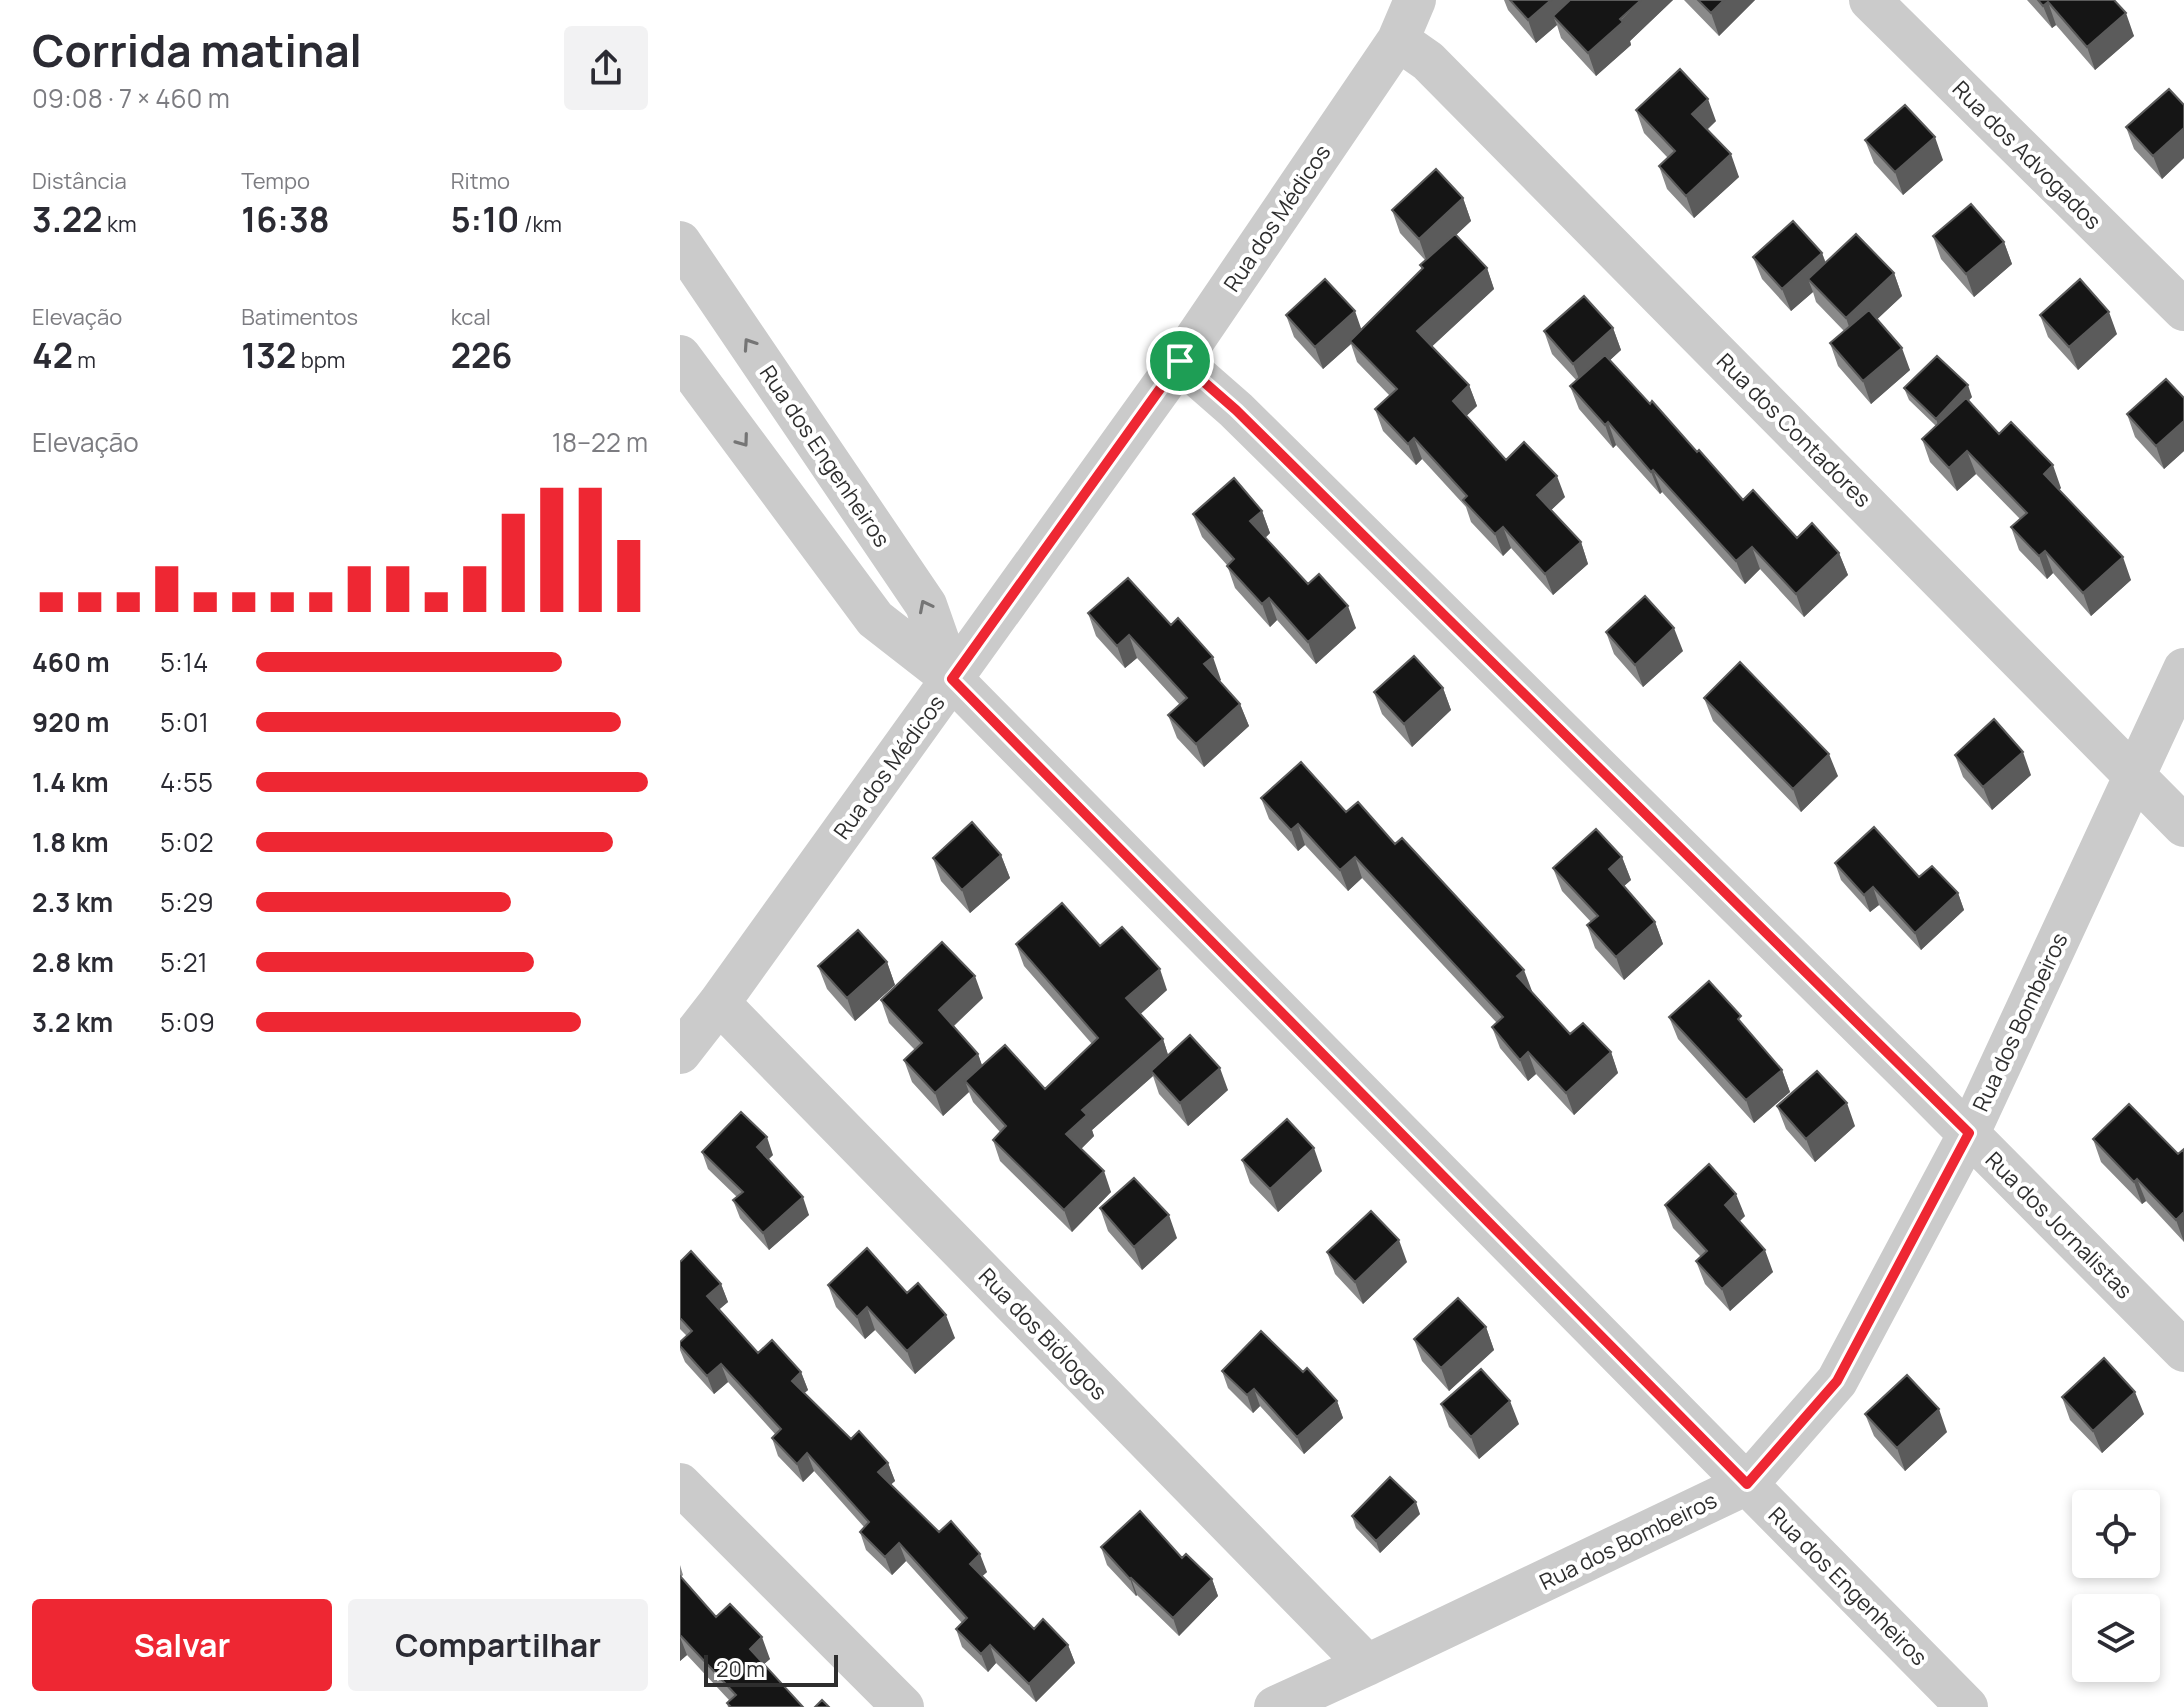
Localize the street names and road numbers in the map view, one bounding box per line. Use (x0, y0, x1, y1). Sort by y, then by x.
street label: Rua dos Advogados (1946, 74, 2108, 236)
street label: Rua dos Médicos (1217, 139, 1337, 297)
street label: Rua dos Contadores (1710, 346, 1878, 514)
street label: Rua dos Engenheiros (753, 359, 897, 553)
street label: Rua dos Médicos (827, 689, 951, 845)
street label: Rua dos Bombeiros (1965, 928, 2075, 1116)
street label: Rua dos Jornalistas (1979, 1145, 2139, 1305)
street label: Rua dos Biólogos (972, 1261, 1114, 1407)
street label: Rua dos Bombeiros (1534, 1485, 1722, 1597)
street label: Rua dos Engenheiros (1762, 1500, 1934, 1672)

